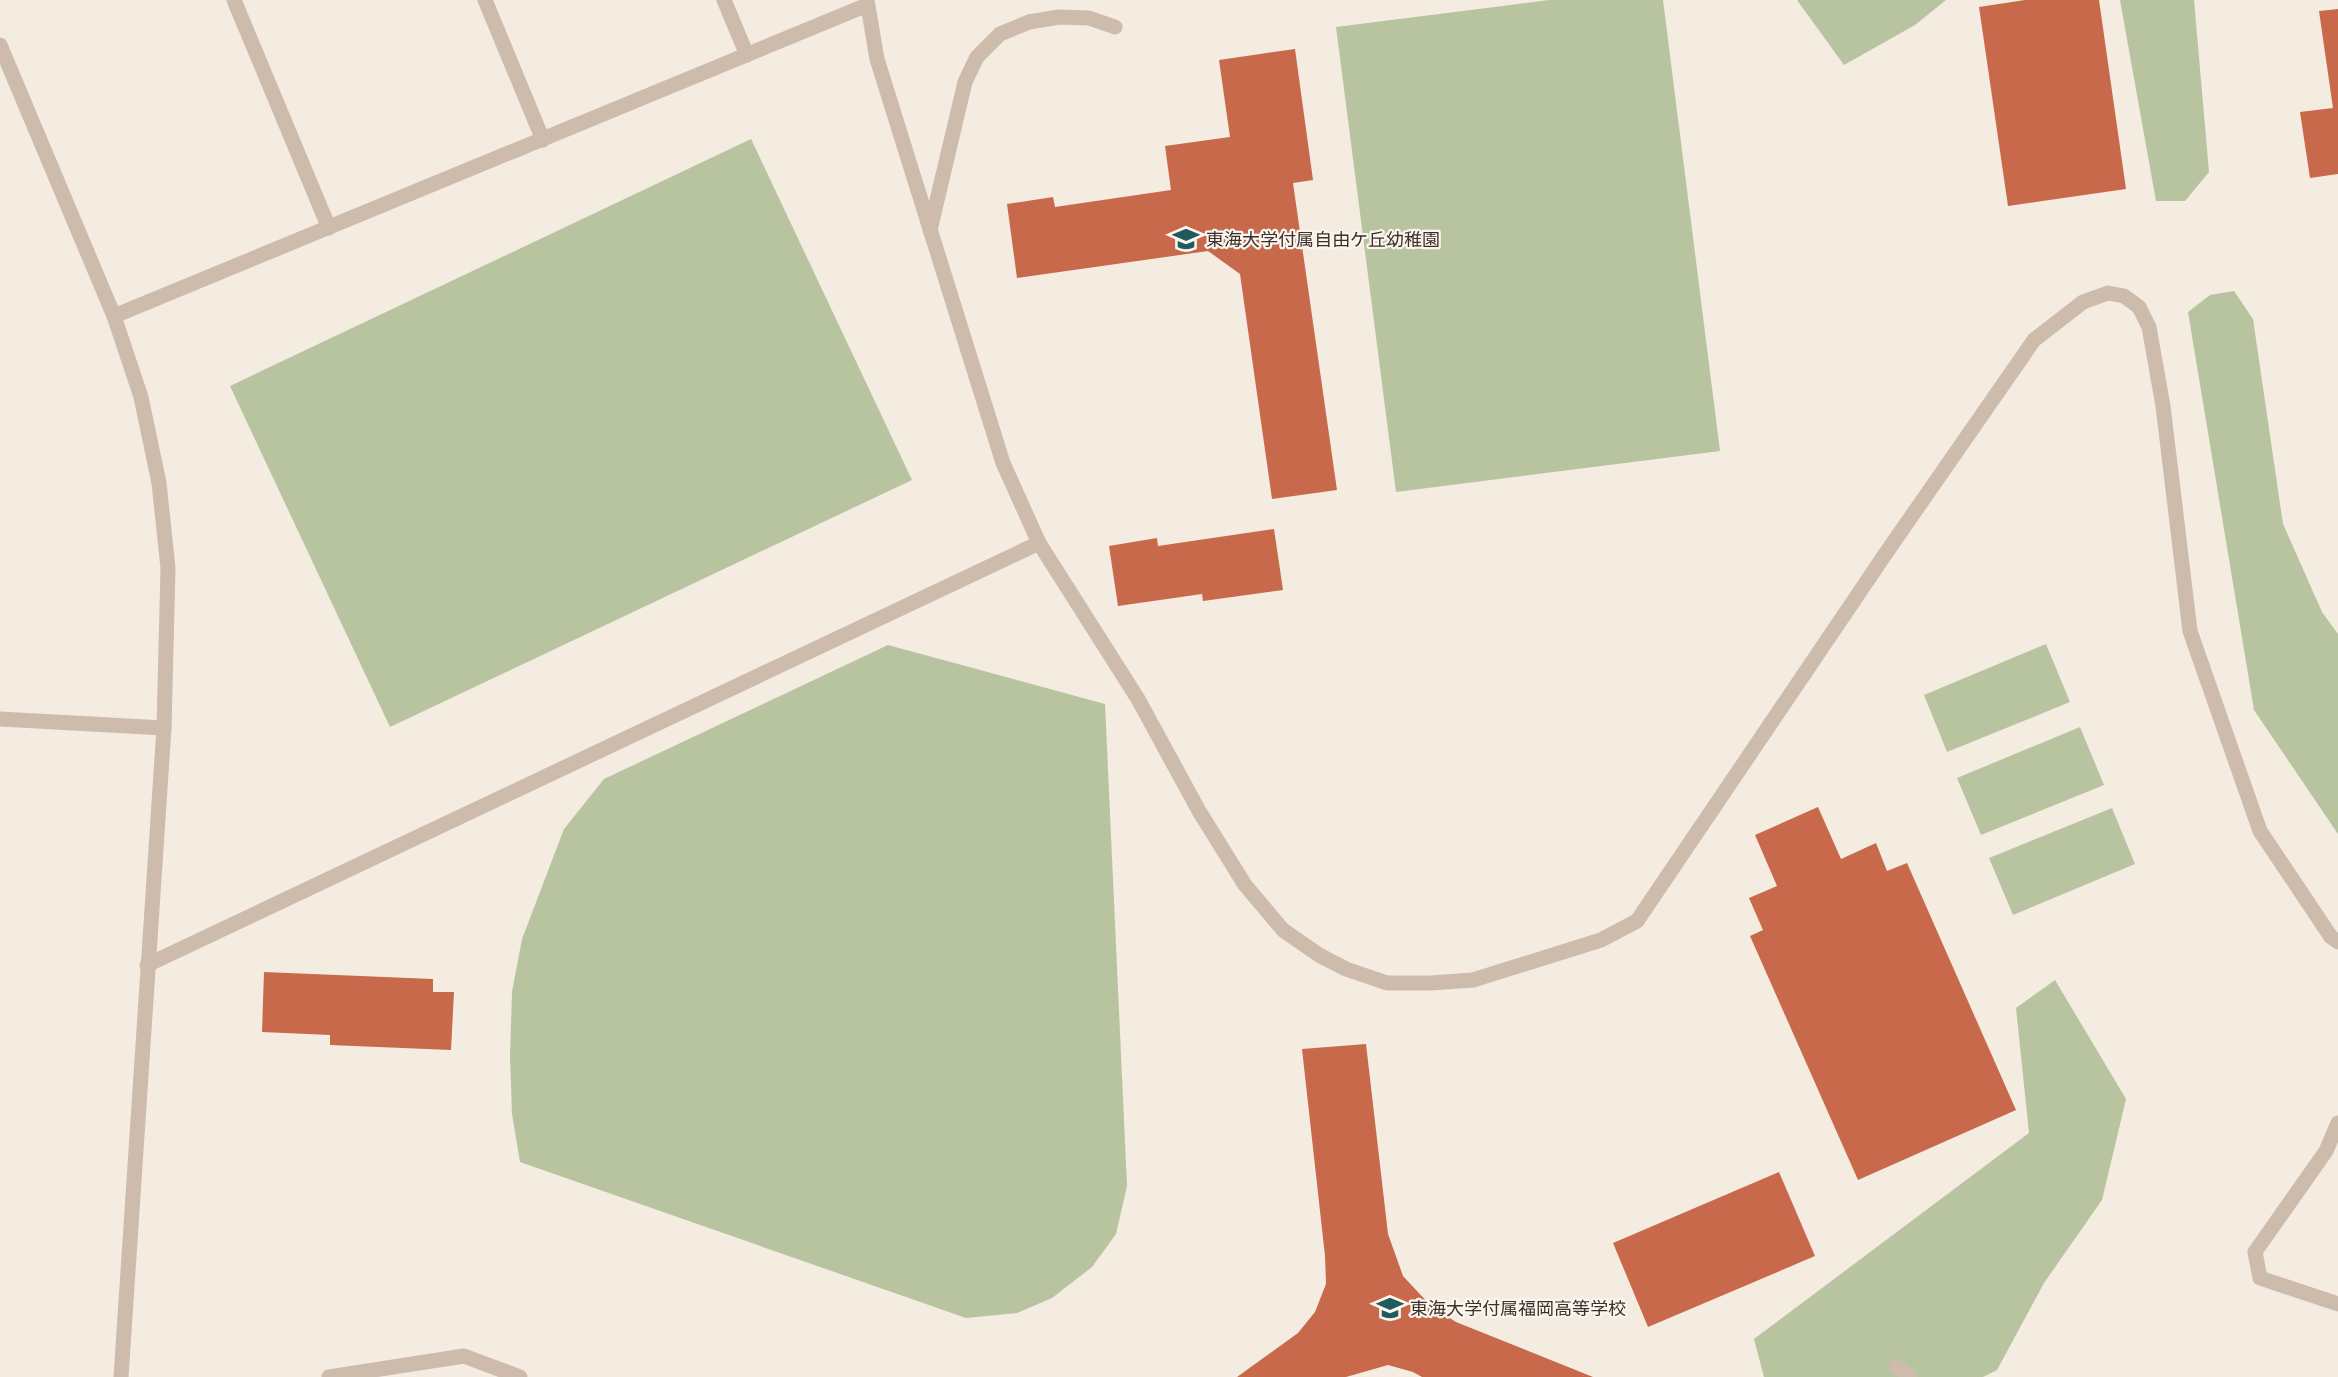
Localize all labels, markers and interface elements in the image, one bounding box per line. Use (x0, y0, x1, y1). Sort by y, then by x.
school or university icon: 東海大学付属自由ケ丘幼稚園 (1171, 224, 1201, 254)
place label: 東海大学付属自由ケ丘幼稚園 (1206, 228, 1440, 250)
school or university icon: 東海大学付属福岡高等学校 (1375, 1293, 1405, 1323)
place label: 東海大学付属福岡高等学校 (1410, 1297, 1626, 1319)

